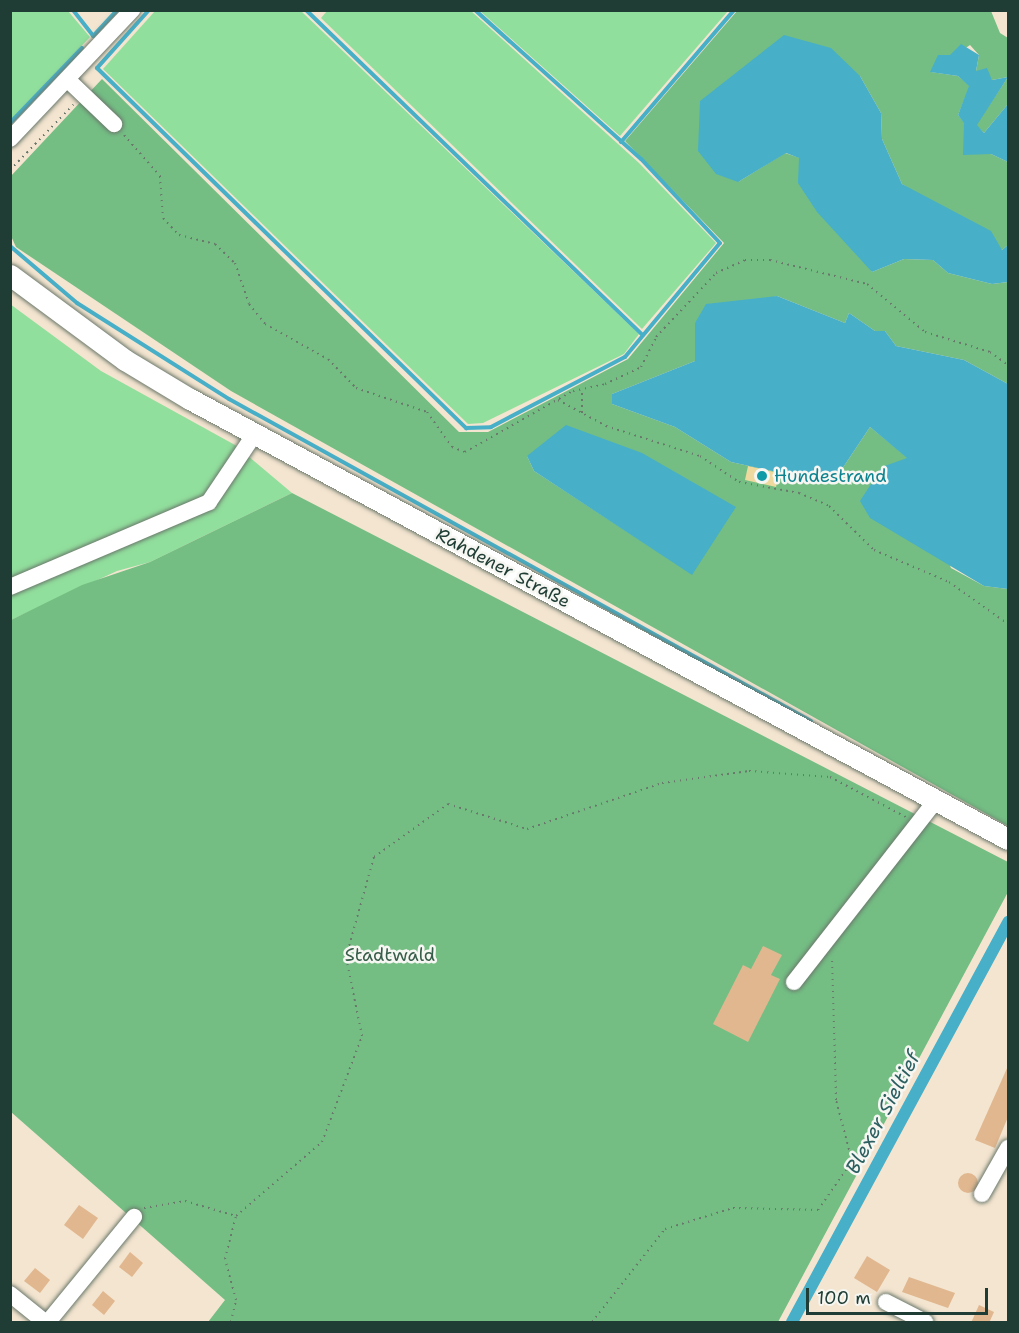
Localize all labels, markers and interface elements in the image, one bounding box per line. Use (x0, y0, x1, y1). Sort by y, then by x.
place label: Hundestrand (774, 465, 887, 487)
marker: Hundestrand (755, 469, 769, 483)
street label: Rahdener Straße (432, 524, 574, 612)
park label: Stadtwald (345, 944, 435, 966)
water label: Blexer Sieltief (841, 1048, 925, 1178)
scale bar (809, 1276, 990, 1314)
text: 100 m (817, 1286, 871, 1310)

